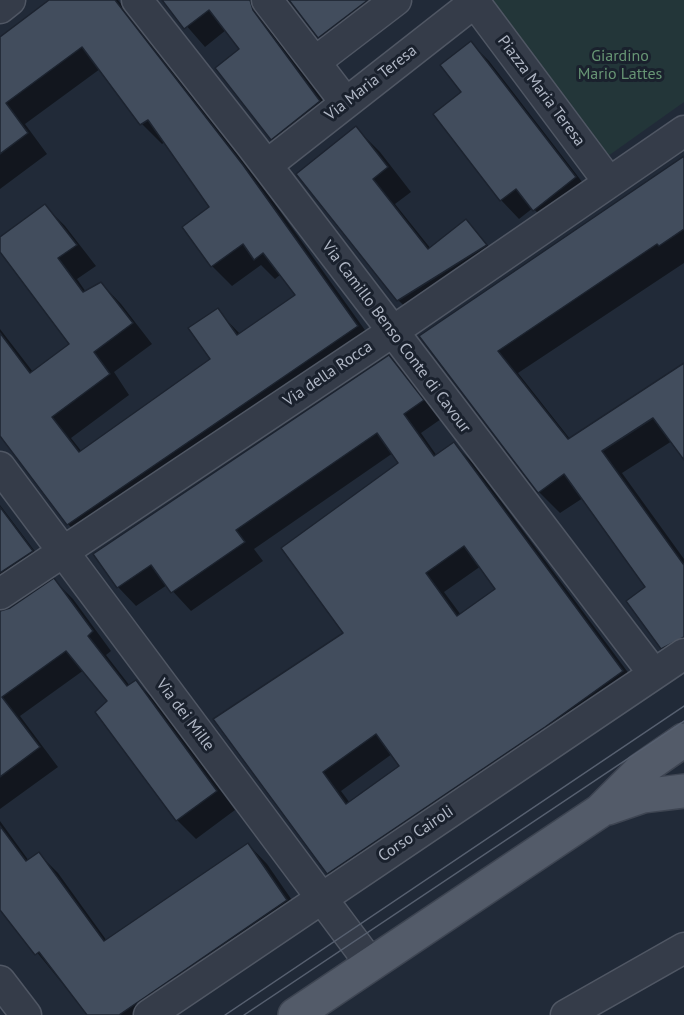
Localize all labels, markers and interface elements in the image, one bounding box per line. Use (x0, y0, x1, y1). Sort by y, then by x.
street label: Piazza Maria Teresa (493, 32, 589, 150)
street label: Via Maria Teresa (321, 41, 421, 125)
park label: Giardino Mario Lattes (578, 46, 662, 84)
street label: Via Camillo Benso Conte di Cavour (318, 237, 474, 437)
street label: Via della Rocca (280, 337, 376, 411)
street label: Via dei Mille (152, 675, 218, 755)
street label: Corso Cairoli (375, 802, 457, 866)

